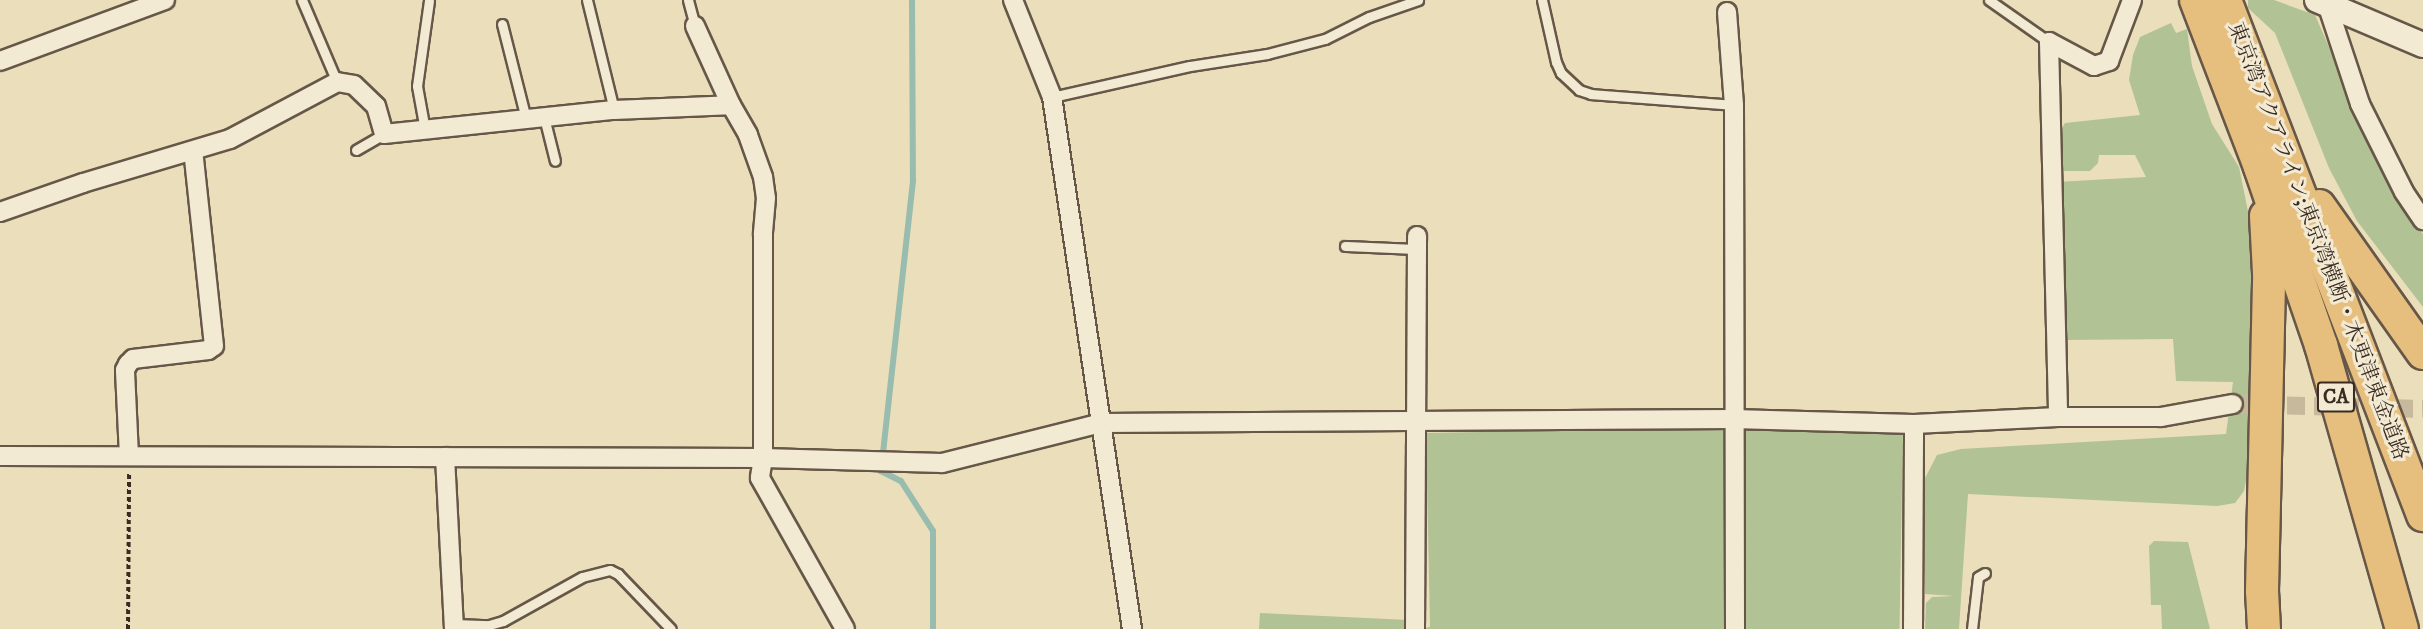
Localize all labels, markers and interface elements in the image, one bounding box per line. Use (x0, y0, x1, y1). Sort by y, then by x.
street label: 東京湾アクアライン;東京湾横断・木更津東金道路 (2222, 18, 2414, 464)
road number: CA (2316, 380, 2356, 414)

